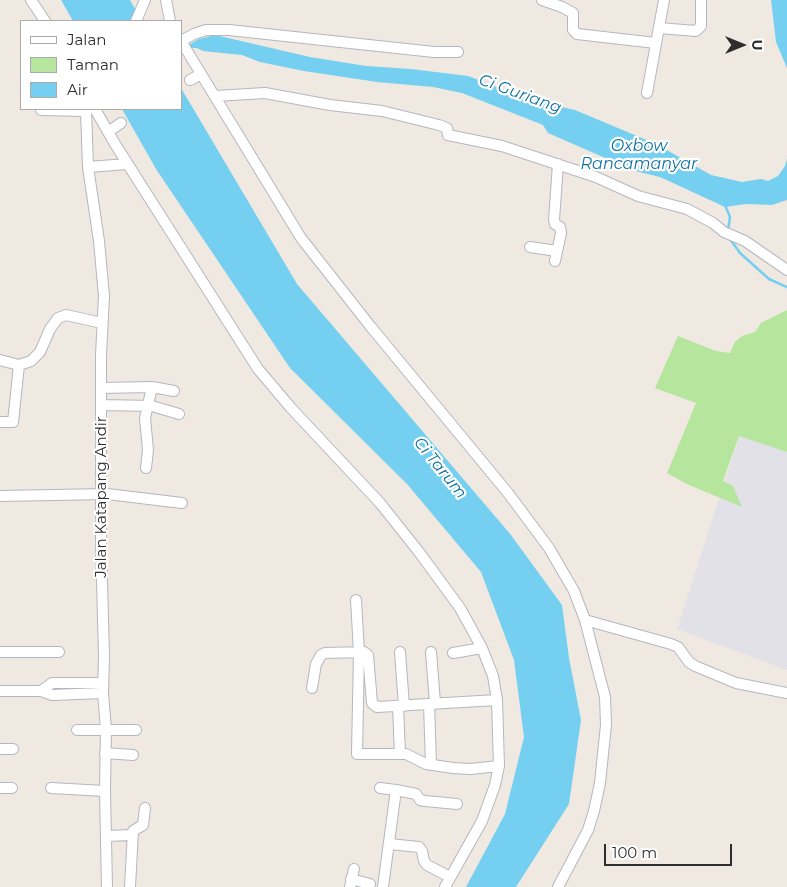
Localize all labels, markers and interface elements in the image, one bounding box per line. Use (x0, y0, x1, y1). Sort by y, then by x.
legend (20, 20, 182, 110)
north arrow (717, 20, 767, 70)
text: Jalan (67, 30, 106, 49)
text: U (748, 39, 766, 51)
text: Taman (67, 55, 119, 74)
water label: Ci Guriang (476, 70, 564, 118)
text: Air (67, 80, 88, 99)
water label: Oxbow Rancamanyar (581, 136, 697, 174)
street label: Jalan Katapang Andir (93, 416, 111, 578)
water label: Ci Tarum (409, 433, 471, 503)
scale bar (607, 834, 734, 866)
text: 100 m (612, 843, 657, 862)

